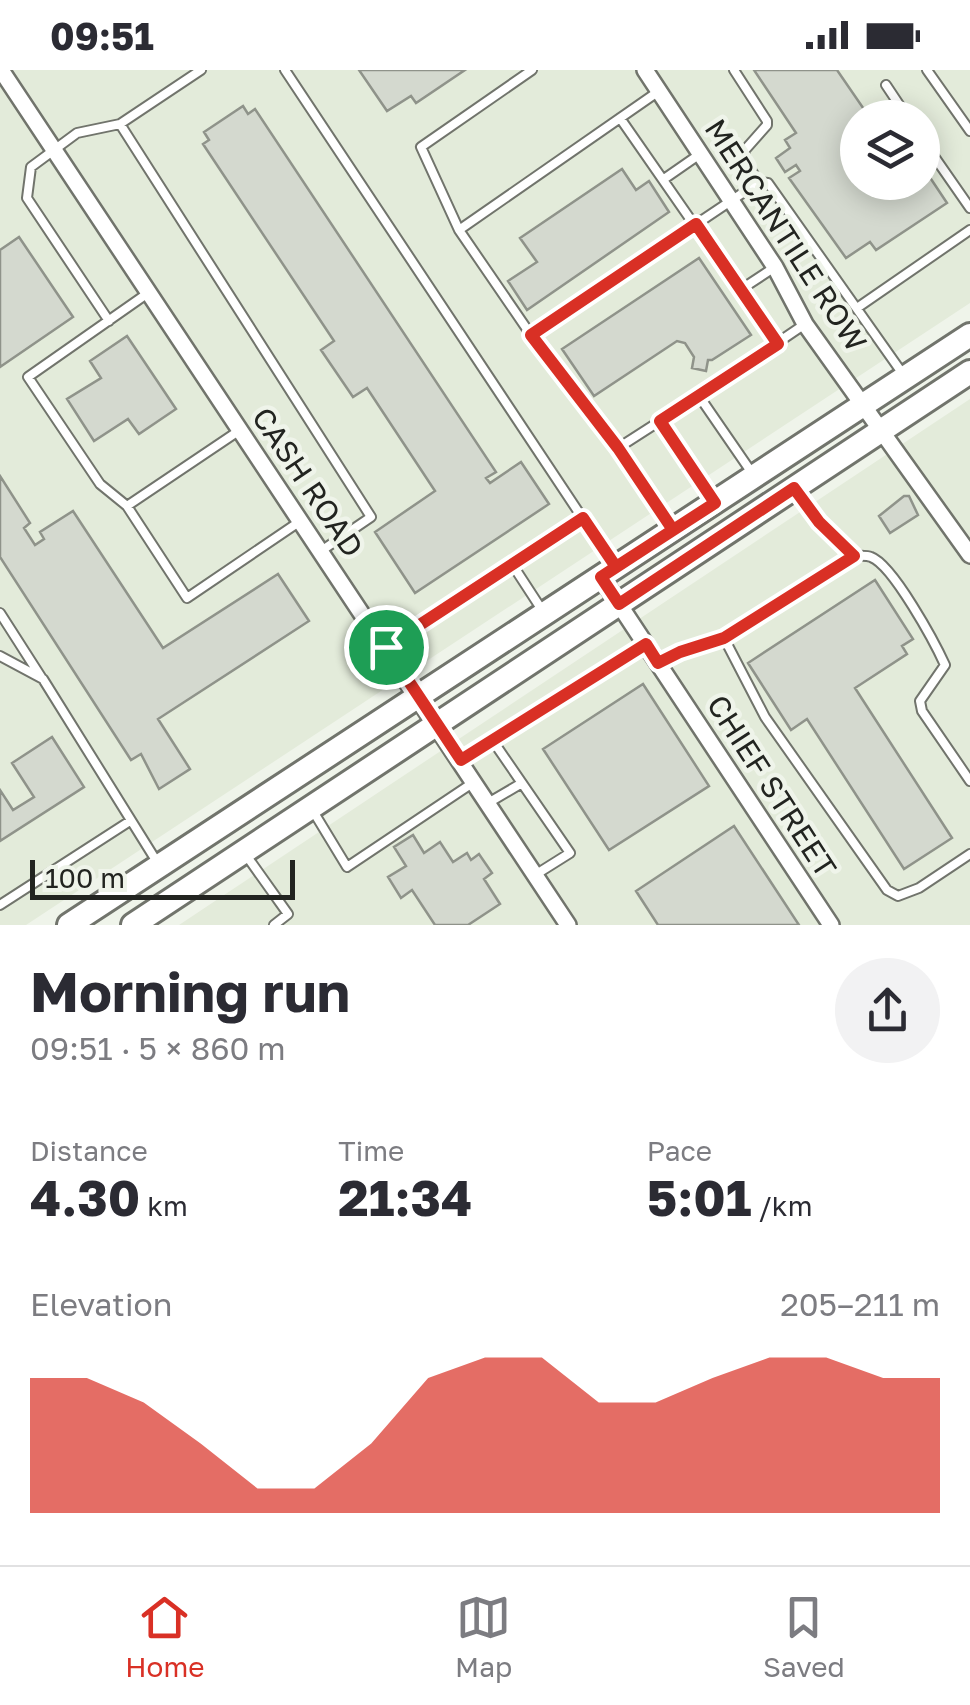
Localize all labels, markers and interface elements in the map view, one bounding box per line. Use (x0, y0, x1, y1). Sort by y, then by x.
text: 09:51 (50, 13, 154, 58)
map controls (840, 100, 940, 200)
button: layers (840, 100, 940, 200)
street label: MERCANTILE ROW (698, 112, 874, 358)
street label: CASH ROAD (245, 401, 371, 563)
pin (344, 605, 429, 690)
icon: arrive (359, 620, 414, 675)
street label: CHIEF STREET (700, 688, 844, 884)
scale bar (30, 855, 295, 900)
text: 100 m (45, 861, 125, 894)
text: Morning run (30, 958, 350, 1024)
button: share (835, 958, 940, 1063)
text: 09:51 · 5 × 860 m (30, 1029, 286, 1067)
text: Distance (30, 1134, 148, 1167)
text: Time (338, 1134, 404, 1167)
text: Pace (647, 1134, 712, 1167)
text: 4.30 (30, 1167, 140, 1227)
text: 21:34 (338, 1167, 472, 1227)
text: 5:01 (647, 1167, 751, 1227)
text: km (140, 1189, 188, 1222)
text: /km (751, 1189, 812, 1222)
text: Elevation (30, 1285, 172, 1323)
text: 205–211 m (780, 1285, 940, 1323)
tab: Home (125, 1590, 204, 1683)
tab: Map (455, 1590, 512, 1683)
tab: Saved (763, 1590, 845, 1683)

